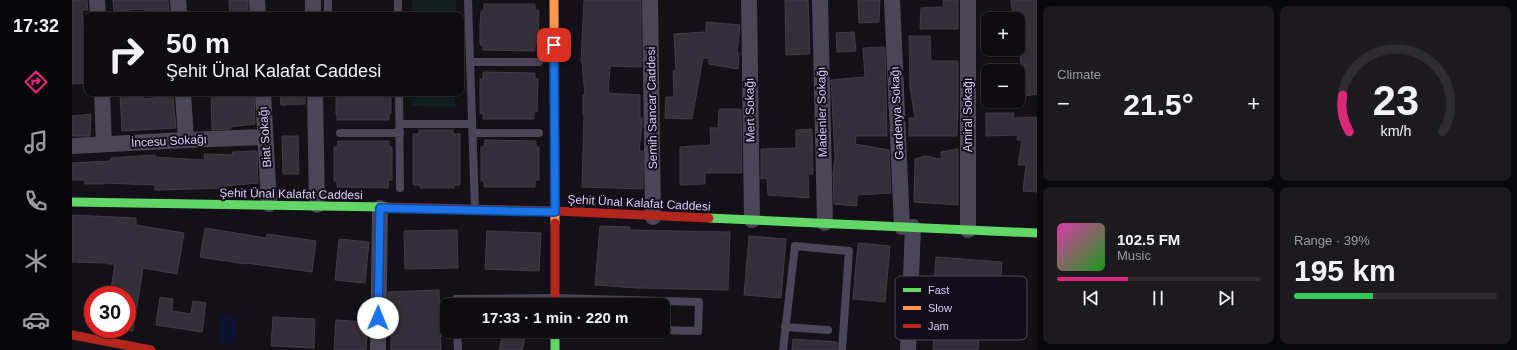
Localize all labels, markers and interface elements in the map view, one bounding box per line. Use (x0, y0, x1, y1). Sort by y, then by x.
map controls (981, 12, 1025, 108)
button: + (981, 12, 1025, 56)
text: 17:32 (13, 16, 59, 36)
icon: right (100, 28, 152, 80)
text: 50 m (166, 28, 230, 59)
pin (537, 28, 571, 62)
icon: arrive (543, 34, 565, 56)
street label: Semih Sancar Caddesi (644, 47, 660, 169)
text: Şehit Ünal Kalafat Caddesi (166, 61, 381, 81)
button: − (981, 64, 1025, 108)
street label: Gardenya Sokağı (888, 66, 906, 160)
street label: Madenler Sokağı (814, 67, 830, 157)
text: Climate (1057, 67, 1101, 82)
icon: directions (22, 68, 50, 96)
text: 23 (1372, 76, 1419, 123)
street label: Mert Sokağı (742, 78, 758, 142)
street label: Amiral Sokağı (961, 78, 975, 152)
text: 21.5° (1123, 88, 1194, 121)
text: − (1057, 91, 1070, 116)
text: + (1247, 91, 1260, 116)
street label: Biat Sokağı (256, 106, 274, 168)
text: km/h (1380, 122, 1411, 138)
icon: music (22, 128, 50, 156)
street label: İncesu Sokağı (131, 132, 207, 150)
street label: Şehit Ünal Kalafat Caddesi (219, 186, 363, 202)
icon: phone (22, 187, 50, 215)
street label: Şehit Ünal Kalafat Caddesi (567, 192, 711, 214)
text: 102.5 FM (1117, 231, 1180, 248)
text: Range · 39% (1294, 233, 1370, 248)
icon: climate (22, 247, 50, 275)
text: Music (1117, 248, 1151, 263)
text: 195 km (1294, 254, 1396, 287)
legend (895, 276, 1027, 340)
text: Fast (928, 284, 949, 296)
speed limit sign: 30 (84, 286, 136, 338)
icon: previous (1080, 287, 1102, 309)
icon: pause (1147, 287, 1169, 309)
icon: next (1215, 287, 1237, 309)
position arrow (357, 297, 399, 339)
text: Slow (928, 302, 952, 314)
icon: car (22, 306, 50, 334)
text: 17:33 · 1 min · 220 m (482, 309, 628, 326)
text: Jam (928, 320, 949, 332)

